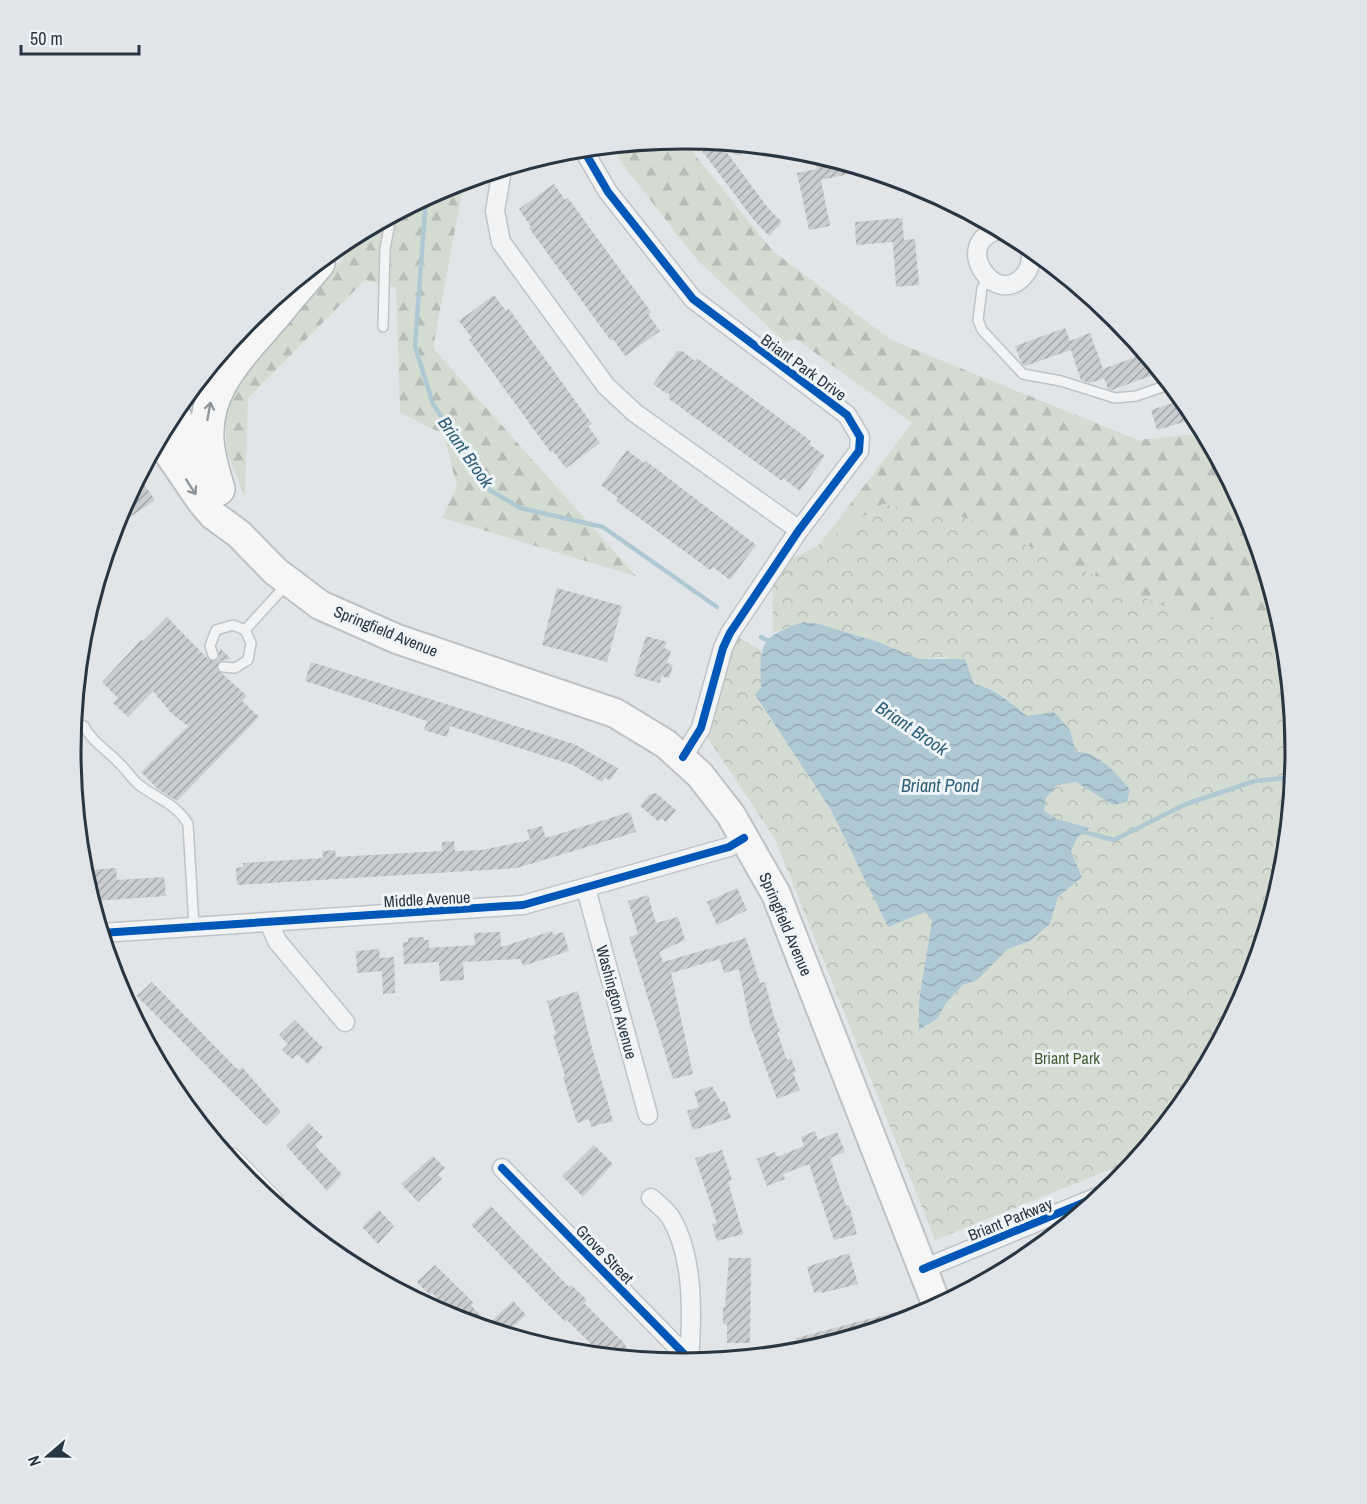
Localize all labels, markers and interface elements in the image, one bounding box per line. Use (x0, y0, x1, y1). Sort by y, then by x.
scale bar (21, 18, 140, 56)
text: 50 m (30, 26, 63, 51)
street label: Briant Park Drive (757, 329, 851, 405)
one-way arrow (204, 402, 215, 421)
water label: Briant Brook (432, 411, 500, 493)
one-way arrow (185, 479, 198, 496)
street label: Springfield Avenue (331, 600, 441, 662)
water label: Briant Brook (871, 695, 954, 762)
water label: Briant Pond (901, 773, 980, 798)
street label: Springfield Avenue (754, 869, 818, 979)
street label: Middle Avenue (383, 886, 471, 912)
street label: Washington Avenue (591, 943, 643, 1061)
park label: Briant Park (1034, 1047, 1100, 1069)
street label: Briant Parkway (965, 1192, 1056, 1246)
street label: Grove Street (571, 1220, 639, 1289)
north arrow (18, 1426, 78, 1486)
text: N (22, 1453, 46, 1469)

